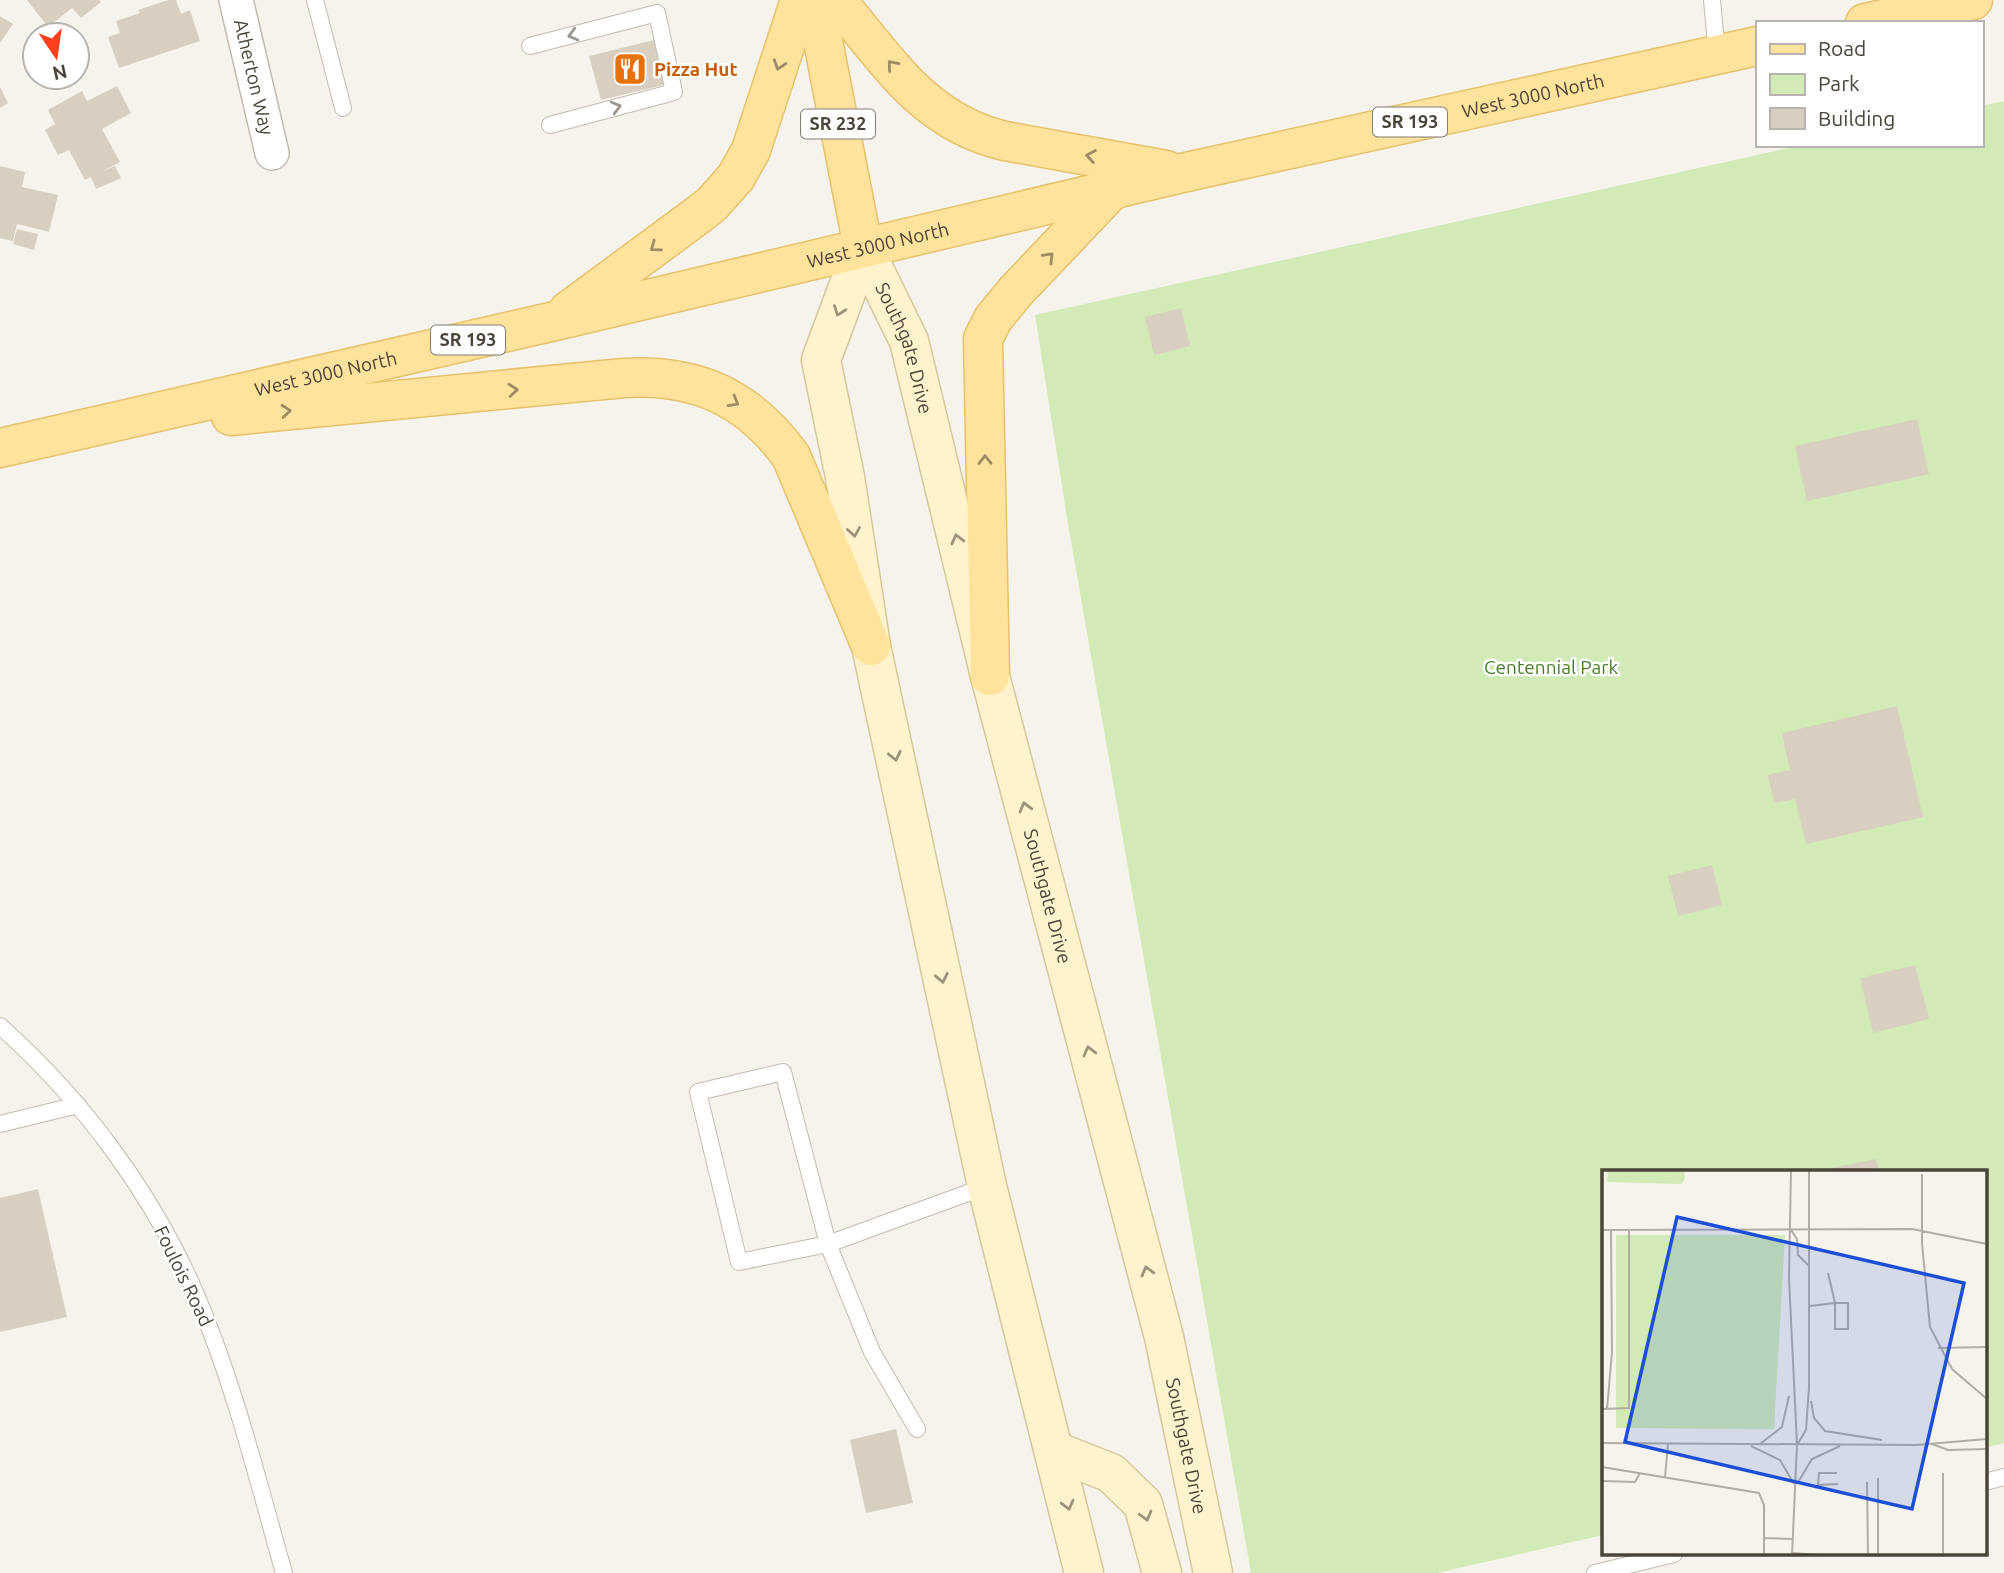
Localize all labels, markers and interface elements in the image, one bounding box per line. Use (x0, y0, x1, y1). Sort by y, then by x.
street label: Atherton Way (230, 17, 278, 137)
north arrow (21, 21, 91, 91)
legend (1756, 21, 1983, 147)
one-way arrow (567, 27, 579, 41)
text: Road (1818, 36, 1866, 60)
restaurant icon: Pizza Hut (611, 50, 649, 88)
place label: Pizza Hut (654, 58, 738, 80)
one-way arrow (772, 59, 787, 71)
text: N (50, 60, 69, 85)
one-way arrow (887, 60, 900, 72)
street label: West 3000 North (1460, 69, 1606, 122)
text: Park (1818, 71, 1860, 95)
one-way arrow (610, 101, 622, 115)
text: Building (1818, 106, 1895, 130)
road number: SR 193 (1373, 107, 1447, 136)
road number: SR 232 (801, 110, 875, 139)
one-way arrow (1085, 150, 1097, 165)
street label: West 3000 North (805, 217, 951, 272)
one-way arrow (650, 238, 663, 251)
one-way arrow (1040, 252, 1053, 265)
street label: Southgate Drive (871, 279, 937, 416)
one-way arrow (833, 305, 847, 317)
road number: SR 193 (431, 326, 505, 354)
street label: West 3000 North (252, 347, 399, 400)
one-way arrow (507, 382, 518, 397)
one-way arrow (727, 394, 740, 407)
one-way arrow (280, 403, 292, 418)
one-way arrow (977, 455, 993, 465)
one-way arrow (846, 526, 861, 538)
one-way arrow (951, 533, 965, 545)
park label: Centennial Park (1484, 656, 1618, 678)
one-way arrow (886, 750, 901, 762)
one-way arrow (1019, 801, 1033, 813)
street label: Southgate Drive (1020, 827, 1076, 966)
one-way arrow (934, 972, 949, 984)
one-way arrow (1083, 1045, 1097, 1057)
inset map (1602, 1170, 1986, 1556)
street label: Foulois Road (150, 1222, 218, 1330)
one-way arrow (1140, 1265, 1155, 1277)
street label: Southgate Drive (1162, 1376, 1211, 1516)
one-way arrow (1060, 1499, 1074, 1511)
one-way arrow (1138, 1510, 1152, 1522)

